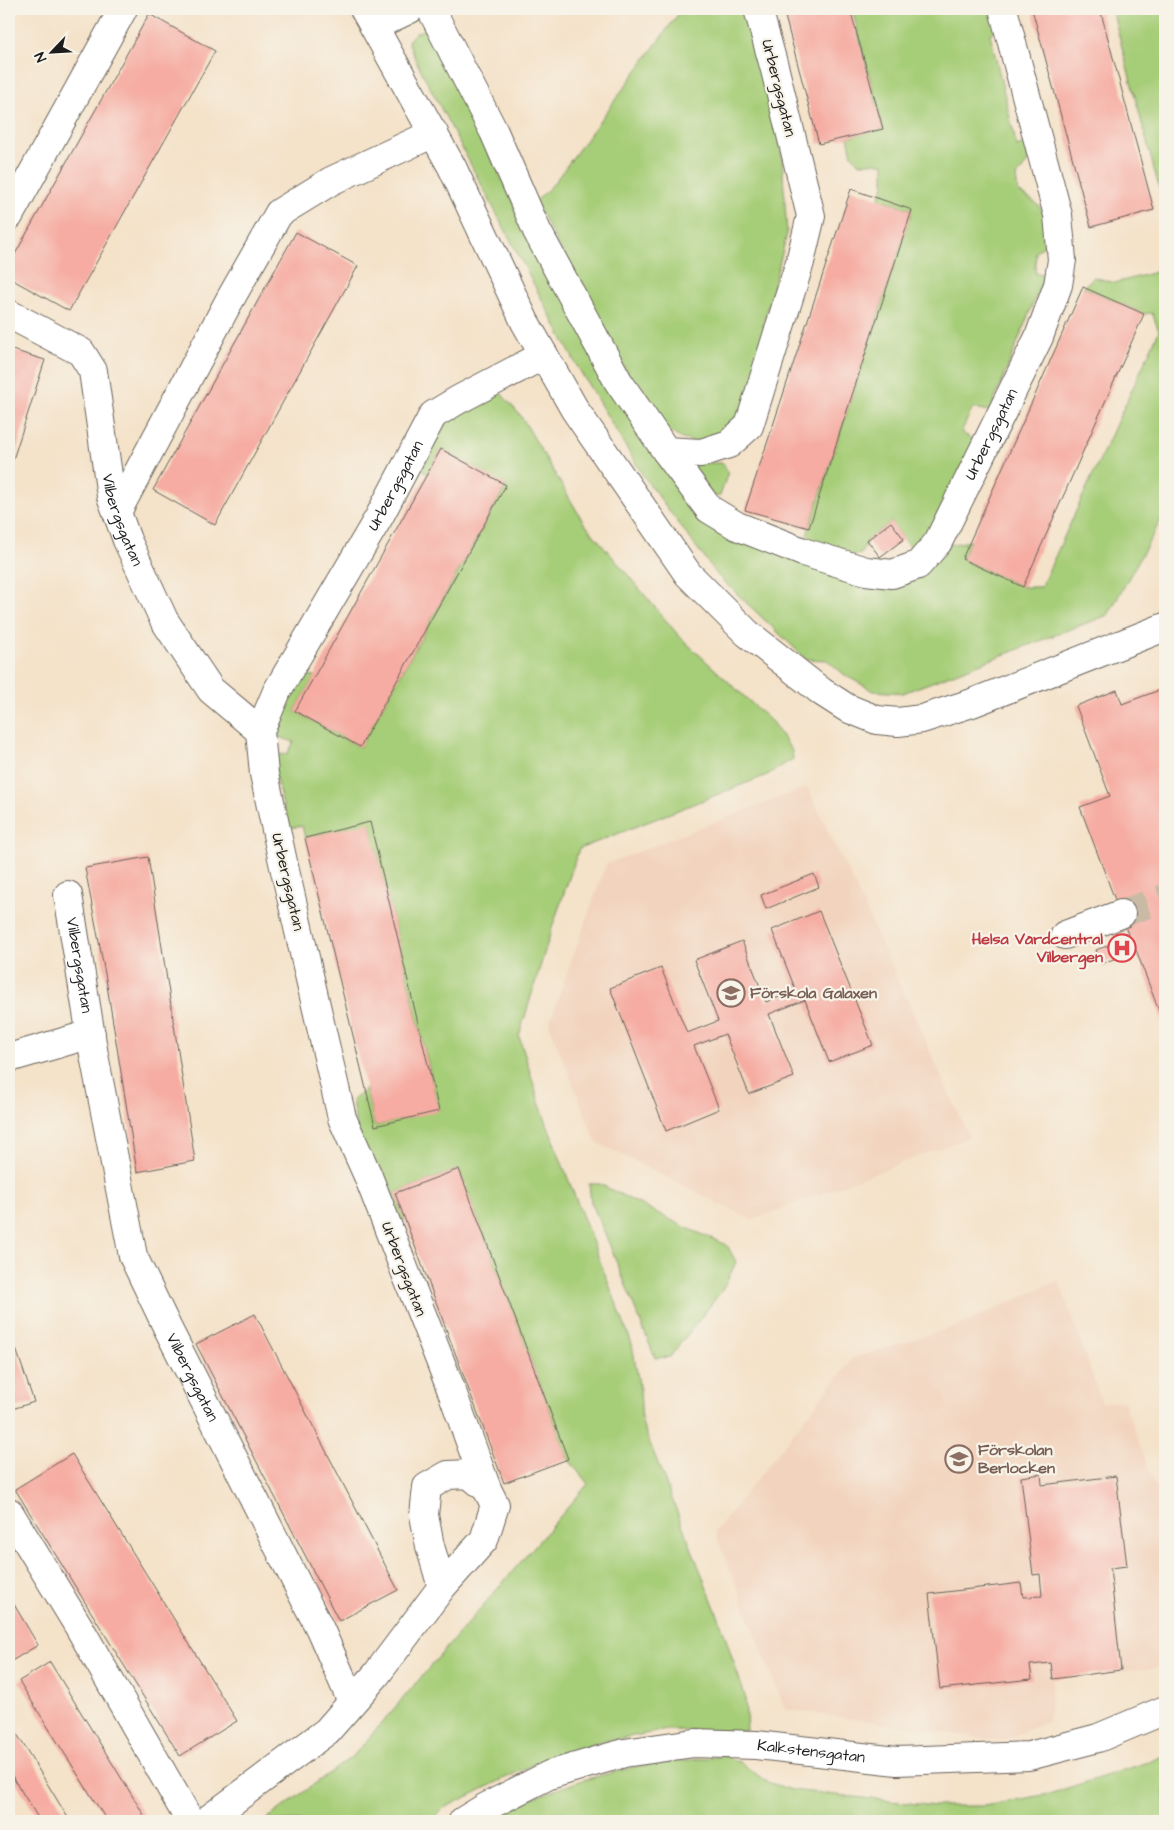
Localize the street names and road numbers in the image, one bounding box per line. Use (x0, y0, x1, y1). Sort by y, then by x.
street label: Urbergsgatan (755, 37, 802, 139)
street label: Urbergsgatan (959, 385, 1023, 484)
street label: Urbergsgatan (362, 437, 429, 535)
street label: Vilbergsgatan (97, 472, 148, 569)
street label: Urbergsgatan (265, 831, 310, 933)
street label: Vilbergsgatan (61, 916, 98, 1015)
street label: Urbergsgatan (375, 1219, 432, 1320)
street label: Vilbergsgatan (161, 1329, 224, 1425)
street label: Kalkstensgatan (756, 1734, 866, 1768)

